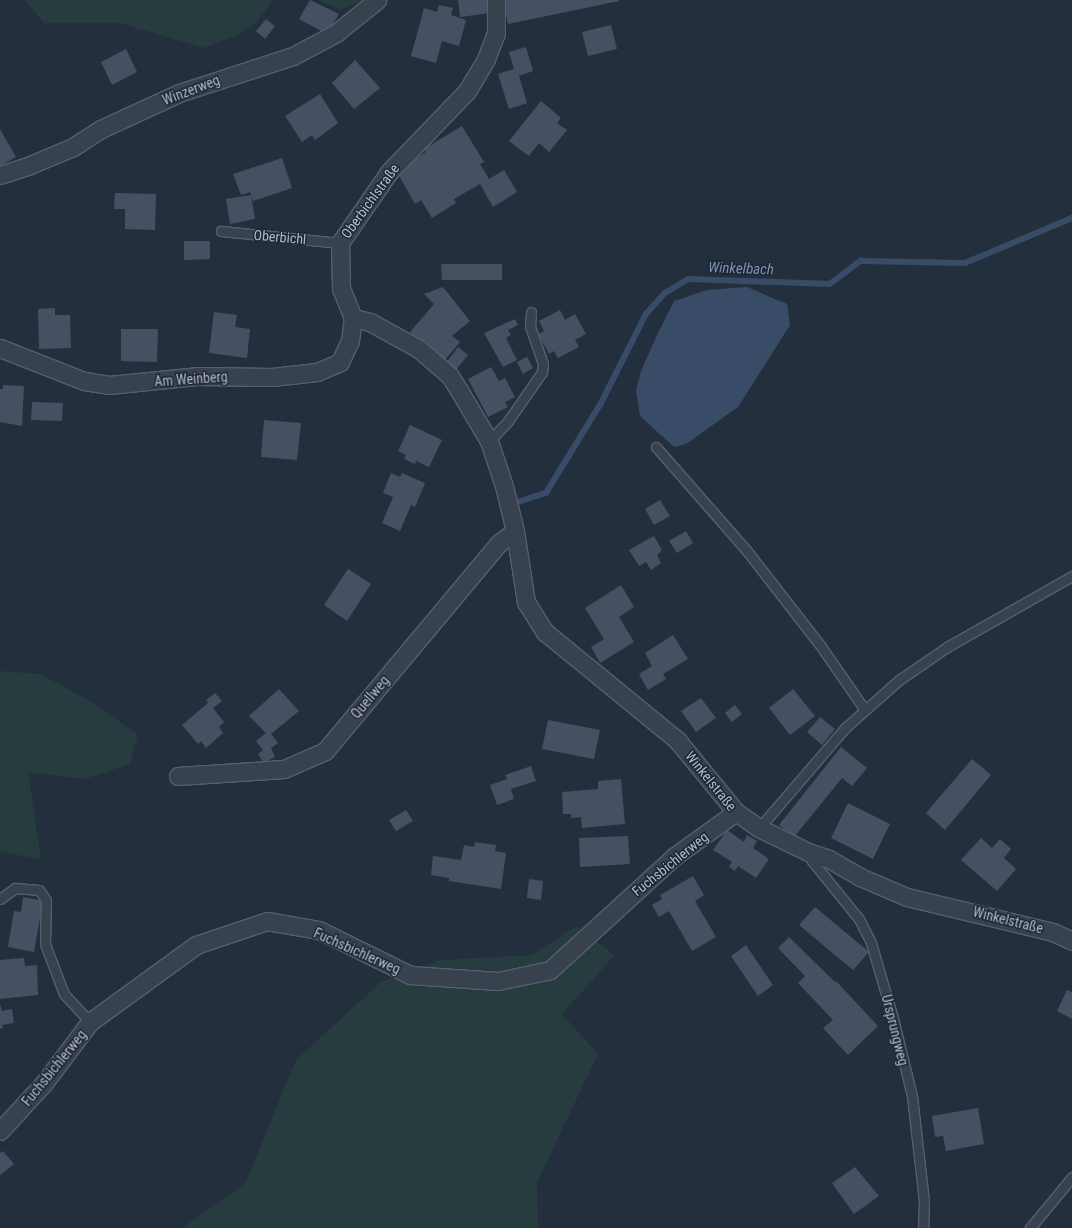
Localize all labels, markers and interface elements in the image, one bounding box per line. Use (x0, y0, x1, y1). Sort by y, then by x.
street label: Winzerweg (160, 71, 222, 109)
street label: Oberbichlstraße (337, 161, 403, 241)
street label: Oberbichl (253, 226, 307, 248)
water label: Winkelbach (708, 259, 774, 279)
street label: Am Weinberg (154, 368, 228, 390)
street label: Quellweg (347, 672, 393, 722)
street label: Winkelstraße (682, 748, 740, 814)
street label: Fuchsbichlerweg (629, 828, 711, 900)
street label: Winkelstraße (971, 903, 1045, 937)
street label: Fuchsbichlerweg (311, 924, 403, 978)
street label: Ursprungweg (878, 993, 912, 1067)
street label: Fuchsbichlerweg (18, 1027, 90, 1109)

